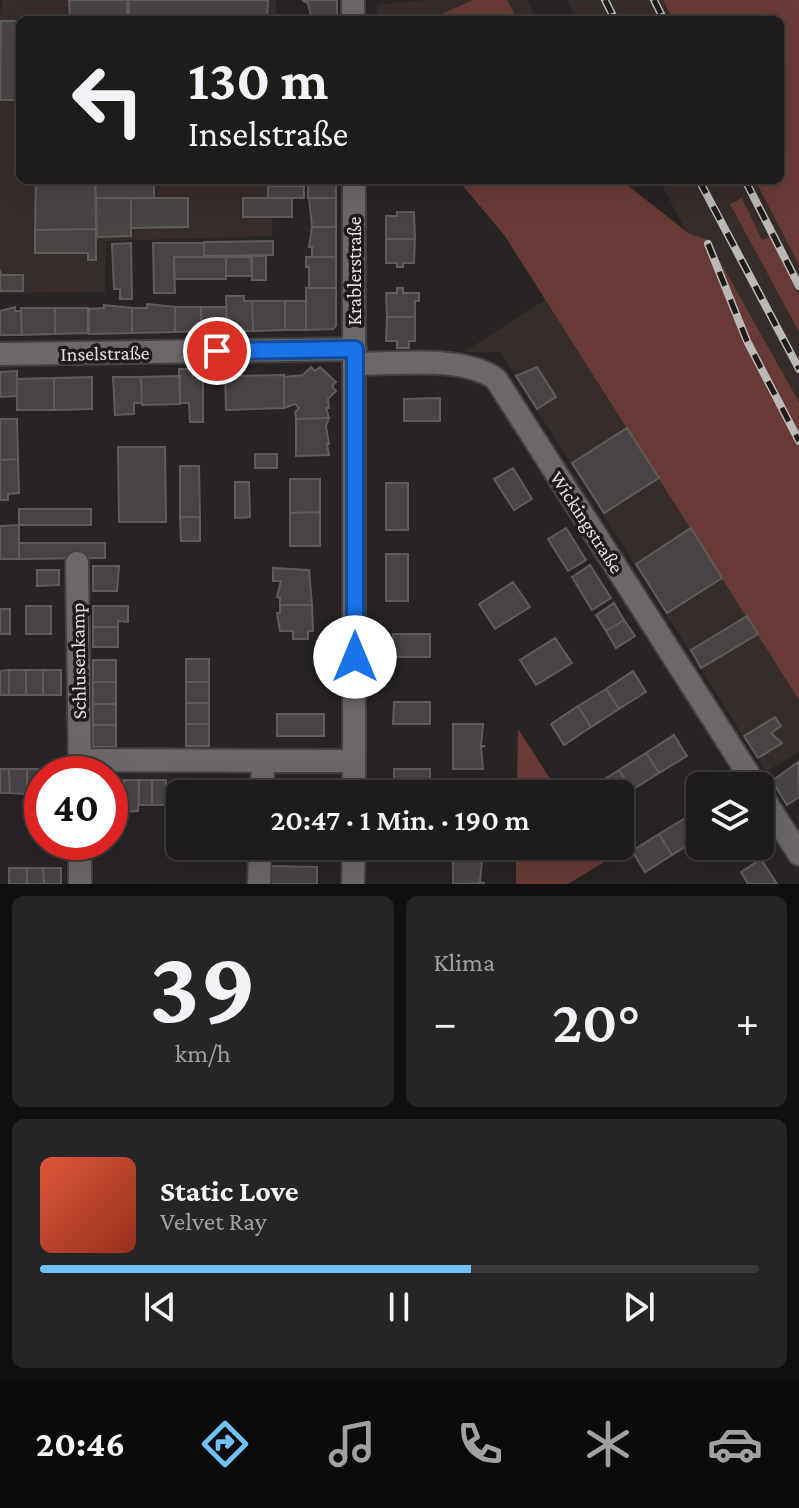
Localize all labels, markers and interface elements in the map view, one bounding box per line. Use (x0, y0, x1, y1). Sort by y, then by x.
icon: left (56, 48, 160, 152)
text: 130 m (188, 49, 329, 111)
text: Inselstraße (188, 114, 348, 154)
street label: Krablerstraße (343, 216, 365, 326)
pin (183, 317, 251, 385)
icon: arrive (195, 329, 239, 373)
street label: Inselstraße (60, 341, 150, 365)
street label: Wickingstraße (545, 467, 628, 578)
street label: Schlusenkamp (66, 602, 91, 720)
position arrow (313, 615, 397, 699)
speed limit sign: 40 (24, 756, 128, 860)
map controls (686, 772, 774, 860)
button: layers (686, 772, 774, 860)
text: 20:47 · 1 Min. · 190 m (270, 803, 530, 836)
text: 39 (149, 929, 257, 1044)
text: Klima (434, 948, 495, 977)
text: 20° (552, 988, 640, 1055)
text: − (434, 998, 457, 1046)
text: + (736, 998, 759, 1046)
text: km/h (175, 1039, 231, 1068)
text: Static Love (160, 1174, 299, 1207)
text: Velvet Ray (160, 1207, 267, 1236)
icon: previous (138, 1285, 182, 1329)
icon: pause (377, 1285, 421, 1329)
icon: next (617, 1285, 661, 1329)
icon: directions (197, 1416, 253, 1472)
icon: music (324, 1416, 380, 1472)
icon: phone (452, 1416, 508, 1472)
icon: climate (580, 1416, 636, 1472)
icon: car (707, 1416, 763, 1472)
text: 20:46 (36, 1424, 125, 1464)

